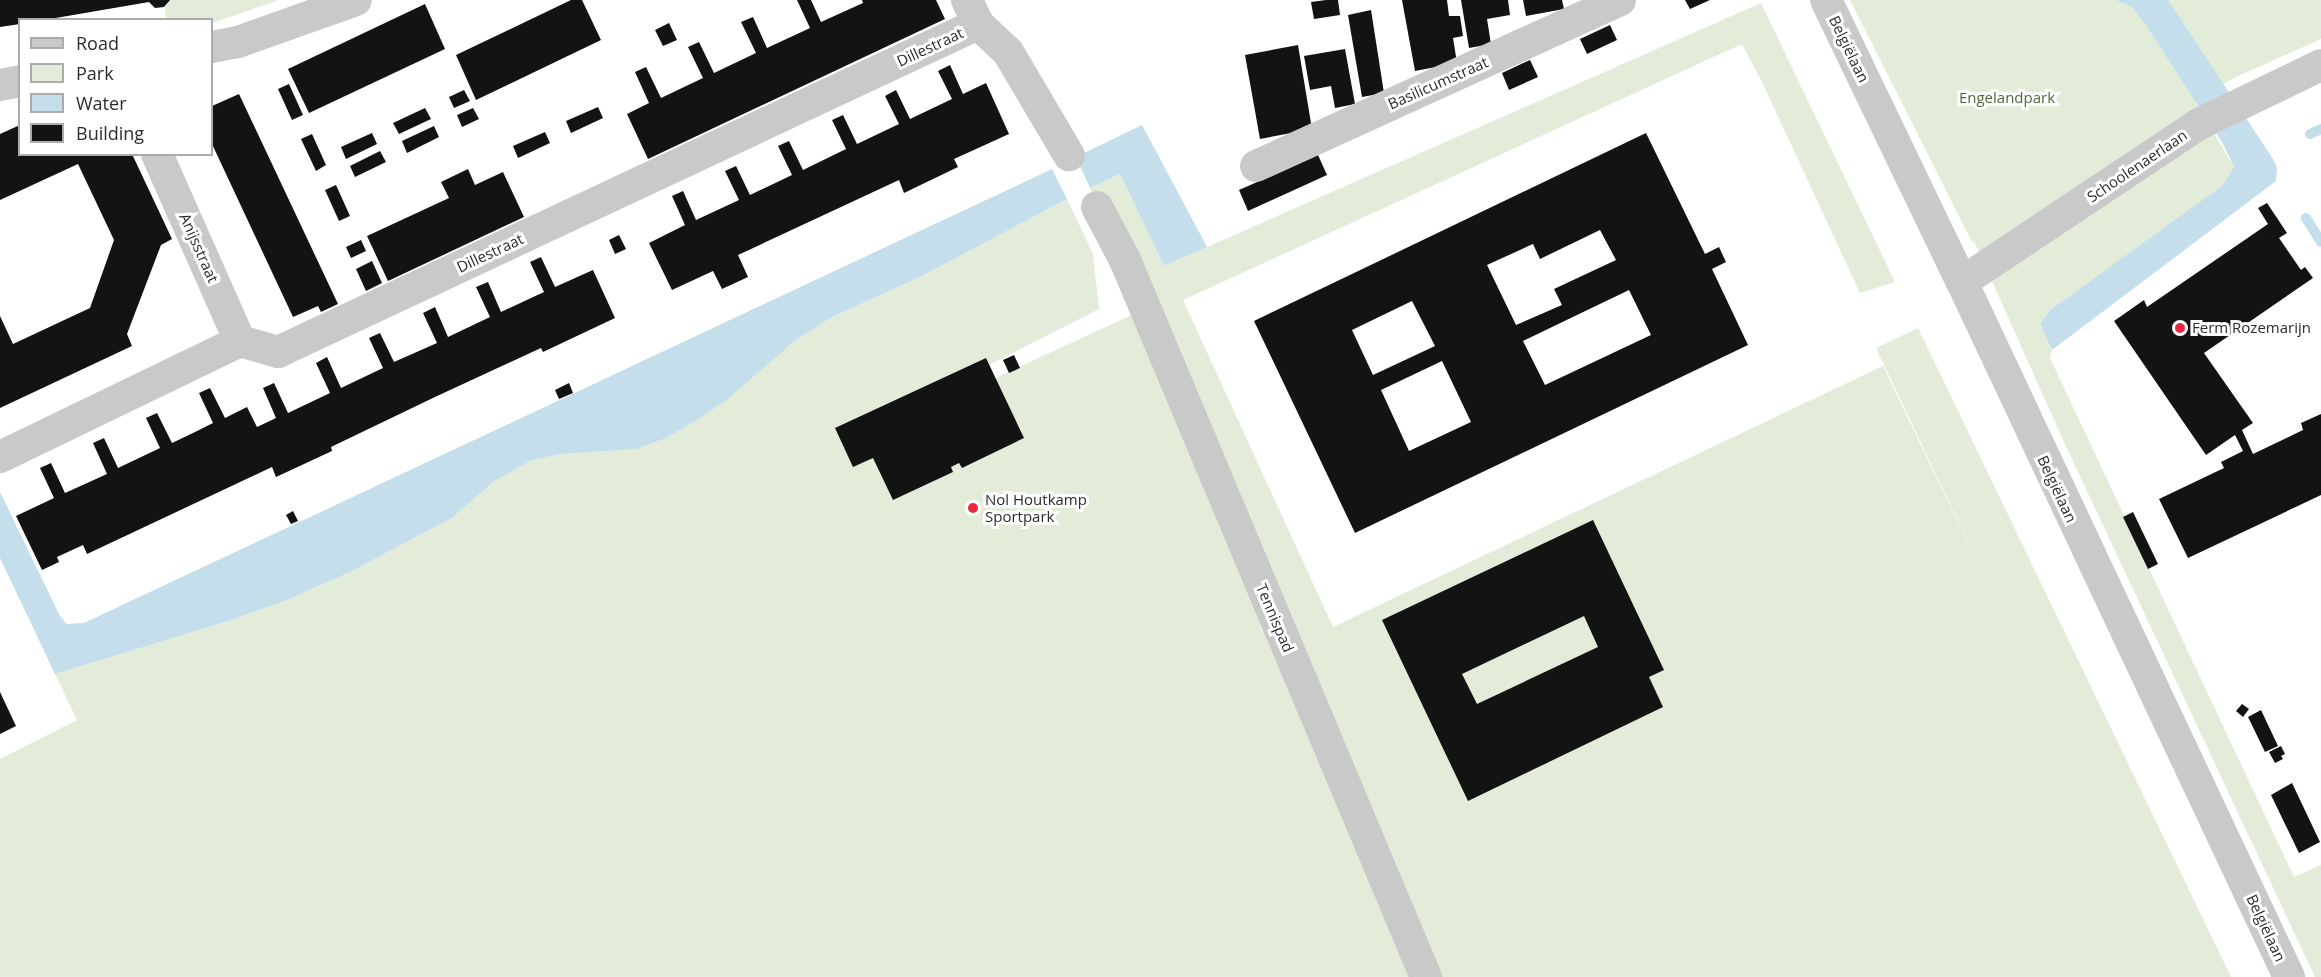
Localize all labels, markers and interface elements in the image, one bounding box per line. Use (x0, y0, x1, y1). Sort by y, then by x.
street label: Belgiëlaan (1825, 13, 1873, 85)
legend (18, 18, 213, 156)
street label: Dillestraat (894, 24, 966, 70)
text: Road (76, 31, 119, 55)
street label: Basilicumstraat (1385, 53, 1491, 113)
text: Park (76, 61, 114, 85)
park label: Engelandpark (1959, 89, 2055, 107)
text: Water (76, 91, 127, 115)
text: Building (76, 121, 144, 145)
street label: Schoolenaerlaan (2084, 126, 2190, 206)
street label: Anijsstraat (176, 211, 222, 285)
street label: Dillestraat (454, 230, 526, 276)
place label: Ferm Rozemarijn (2192, 319, 2311, 337)
marker: Ferm Rozemarijn (2173, 321, 2187, 335)
street label: Belgiëlaan (2034, 453, 2080, 525)
place label: Nol Houtkamp Sportpark (985, 490, 1087, 525)
marker: Nol Houtkamp Sportpark (966, 501, 980, 515)
street label: Tennispad (1253, 581, 1297, 655)
street label: Belgiëlaan (2243, 892, 2289, 964)

